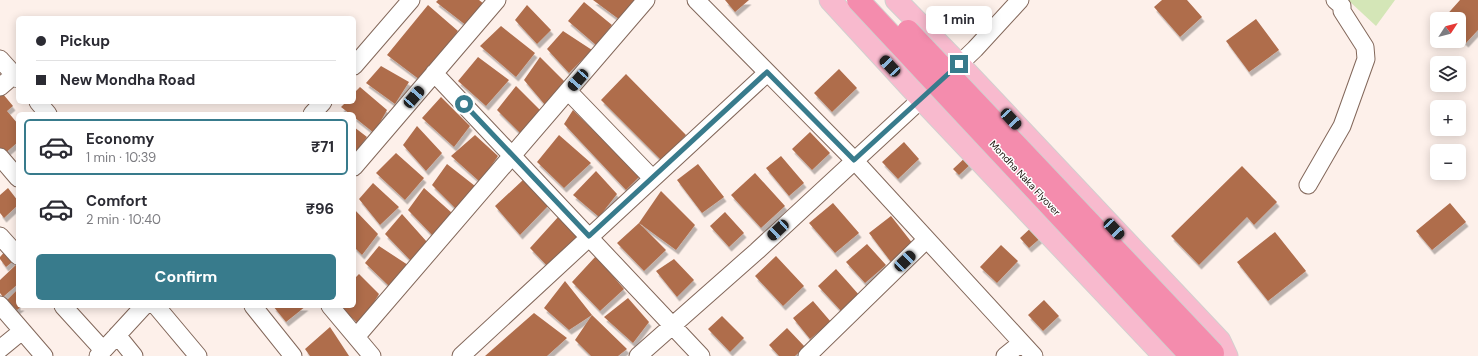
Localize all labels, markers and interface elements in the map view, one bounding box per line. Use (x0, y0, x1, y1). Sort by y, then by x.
callout: 1 min (926, 6, 992, 34)
text: 1 min (943, 11, 975, 28)
north arrow (1430, 12, 1466, 48)
map controls (1430, 12, 1466, 180)
text: Pickup (60, 31, 110, 51)
car (877, 53, 903, 79)
route end (950, 55, 968, 73)
button: layers (1430, 56, 1466, 92)
car (566, 67, 590, 93)
text: New Mondha Road (60, 70, 195, 90)
car (402, 84, 426, 110)
route start (455, 95, 473, 113)
button: + (1430, 100, 1466, 136)
car (998, 106, 1024, 132)
icon: car (38, 129, 74, 165)
text: Economy (86, 129, 154, 149)
text: ₹71 (311, 137, 334, 157)
street label: Mondha Naka Flyover (987, 138, 1064, 219)
button: − (1430, 144, 1466, 180)
text: 1 min · 10:39 (86, 149, 156, 166)
icon: car (38, 191, 74, 227)
text: Comfort (86, 191, 147, 211)
text: ₹96 (306, 199, 334, 219)
text: 2 min · 10:40 (86, 211, 161, 228)
car (1101, 216, 1127, 242)
car (765, 217, 791, 243)
car (892, 248, 918, 274)
button: Confirm (36, 254, 336, 300)

